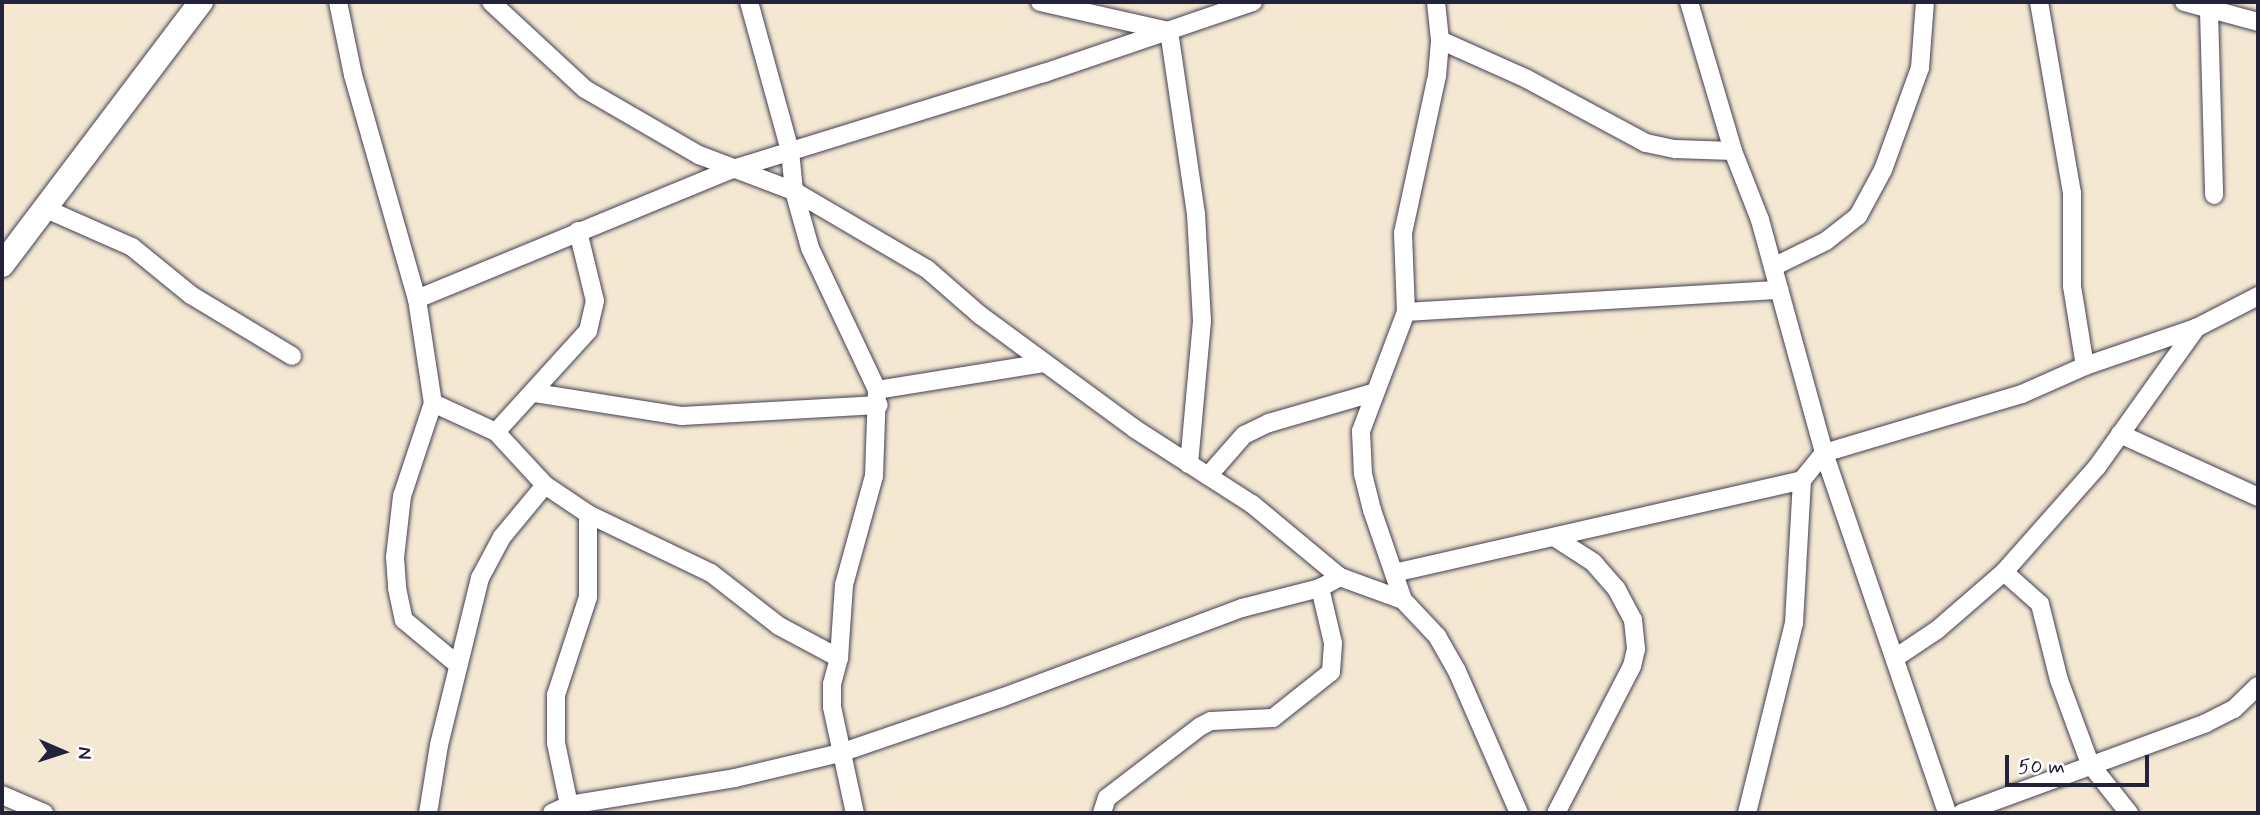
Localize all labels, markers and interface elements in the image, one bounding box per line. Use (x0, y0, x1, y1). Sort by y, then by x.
north arrow (28, 717, 98, 787)
scale bar (2008, 742, 2152, 786)
text: N (72, 746, 97, 760)
text: 50 m (2018, 753, 2065, 781)

